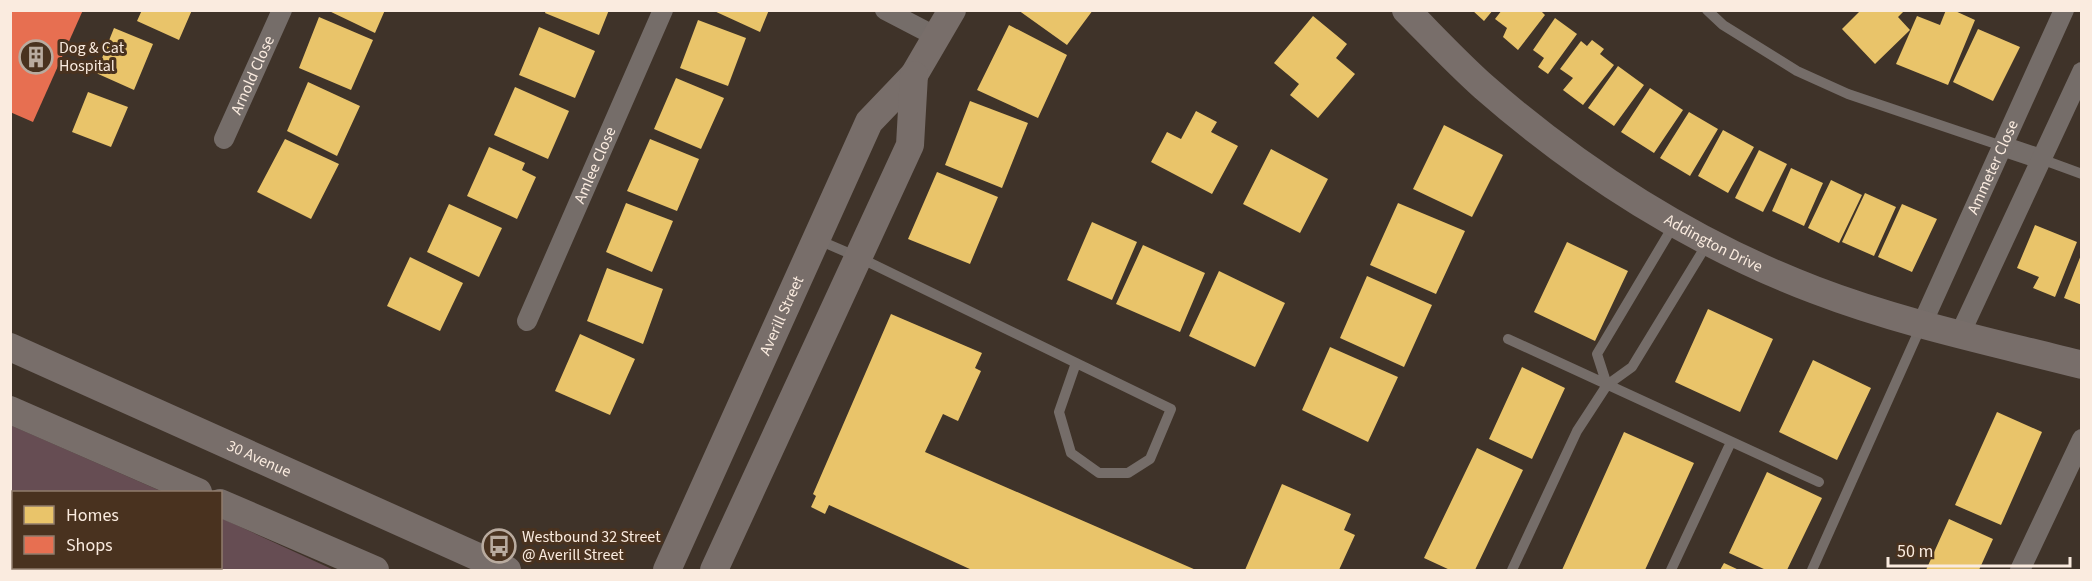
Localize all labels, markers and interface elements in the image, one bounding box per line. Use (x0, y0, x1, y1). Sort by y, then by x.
street label: Arnold Close (225, 32, 280, 118)
place label: Dog & Cat Hospital (59, 37, 125, 77)
building icon: Dog & Cat Hospital (18, 39, 54, 75)
street label: Ammeter Close (1962, 116, 2024, 218)
street label: Amlee Close (569, 123, 622, 207)
street label: Addington Drive (1660, 209, 1766, 278)
street label: Averill Street (754, 272, 809, 359)
street label: 30 Avenue (223, 435, 295, 483)
legend (12, 491, 222, 569)
text: Homes (66, 503, 119, 528)
place label: Westbound 32 Street @ Averill Street (522, 526, 661, 566)
bus stop icon: Westbound 32 Street @ Averill Street (481, 528, 517, 564)
scale bar (1888, 530, 2070, 568)
text: Shops (66, 533, 113, 558)
text: 50 m (1897, 539, 1933, 564)

